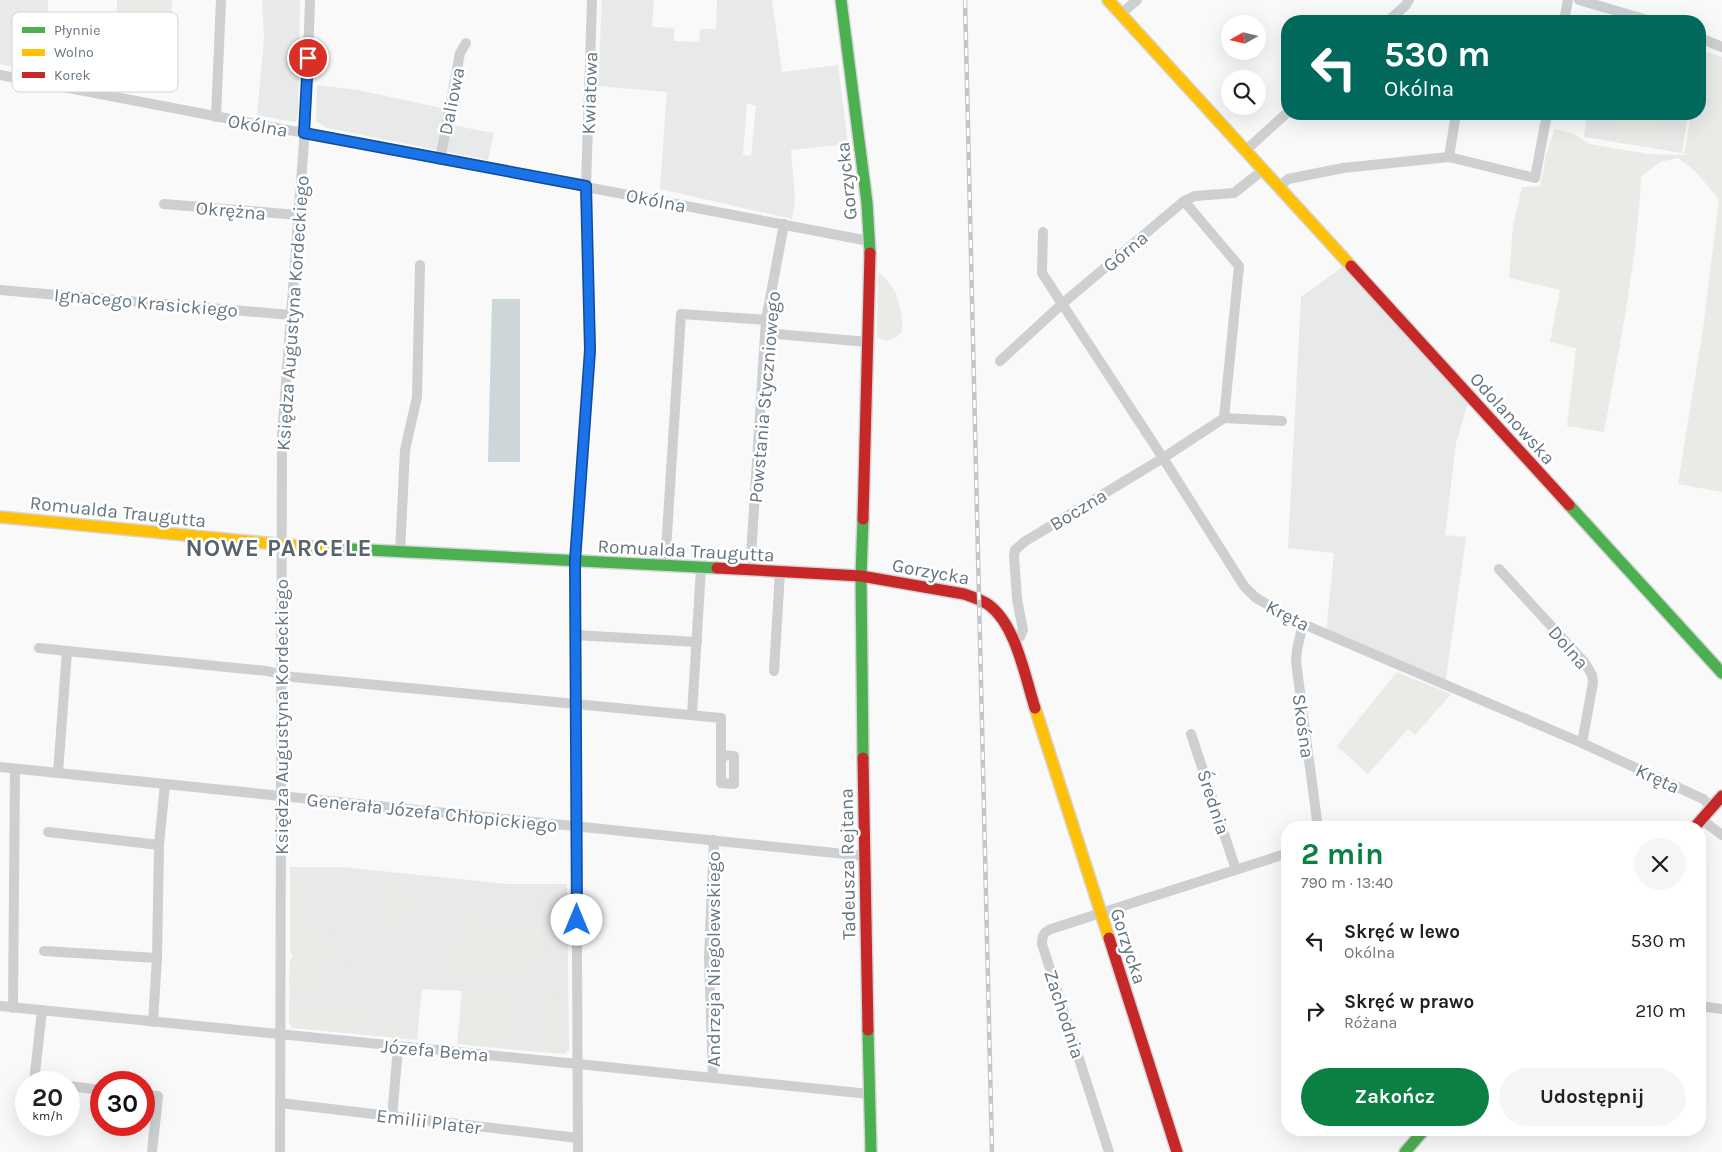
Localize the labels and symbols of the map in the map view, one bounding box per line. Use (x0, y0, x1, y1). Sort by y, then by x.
legend (12, 12, 178, 92)
north arrow (1221, 15, 1266, 60)
text: Płynnie (54, 22, 100, 39)
pin (287, 37, 329, 79)
text: Wolno (54, 44, 94, 61)
street label: Kwiatowa (578, 51, 602, 135)
street label: Daliowa (435, 65, 469, 137)
text: Korek (54, 67, 90, 84)
street label: Okólna (226, 110, 290, 142)
street label: Gorzycka (832, 141, 862, 221)
street label: Księdza Augustyna Kordeckiego (272, 175, 314, 452)
street label: Okólna (624, 184, 688, 218)
street label: Okrężna (195, 197, 267, 225)
street label: Górna (1099, 227, 1152, 277)
street label: Ignacego Krasickiego (53, 284, 239, 322)
street label: Powstania Styczniowego (745, 290, 785, 504)
street label: Odolanowska (1465, 368, 1559, 469)
street label: Boczna (1046, 484, 1111, 535)
street label: Romualda Traugutta (29, 492, 207, 532)
district label: NOWE PARCELE (185, 534, 373, 562)
street label: Romualda Traugutta (597, 535, 775, 567)
street label: Gorzycka (890, 554, 971, 590)
street label: Księdza Augustyna Kordeckiego (271, 579, 293, 855)
street label: Kręta (1262, 596, 1313, 636)
street label: Dolna (1543, 622, 1593, 674)
street label: Skośna (1288, 693, 1318, 760)
street label: Kręta (1632, 759, 1683, 799)
street label: Średnia (1192, 767, 1235, 838)
street label: Tadeusza Rejtana (836, 788, 860, 940)
street label: Generała Józefa Chłopickiego (306, 789, 558, 837)
street label: Andrzeja Niegolewskiego (703, 851, 725, 1067)
position arrow (550, 893, 602, 945)
street label: Gorzycka (1105, 906, 1151, 987)
street label: Zachodnia (1039, 967, 1089, 1062)
street label: Józefa Bema (380, 1035, 490, 1067)
speed limit sign: 30 (90, 1071, 155, 1136)
street label: Emilii Plater (375, 1105, 483, 1139)

